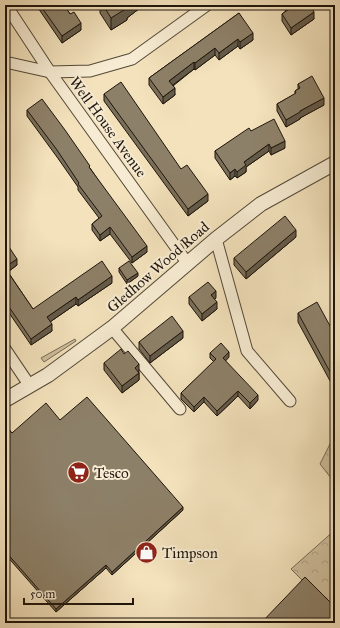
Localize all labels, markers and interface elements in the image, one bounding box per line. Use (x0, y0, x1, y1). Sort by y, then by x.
street label: Well House Avenue (66, 73, 150, 181)
street label: Gledhow Wood Road (103, 217, 213, 316)
supermarket icon: Tesco (65, 460, 91, 486)
place label: Tesco (94, 464, 129, 482)
shop icon: Timpson (134, 540, 160, 566)
place label: Timpson (162, 544, 218, 562)
scale bar (24, 580, 133, 606)
text: 50 m (30, 587, 55, 601)

